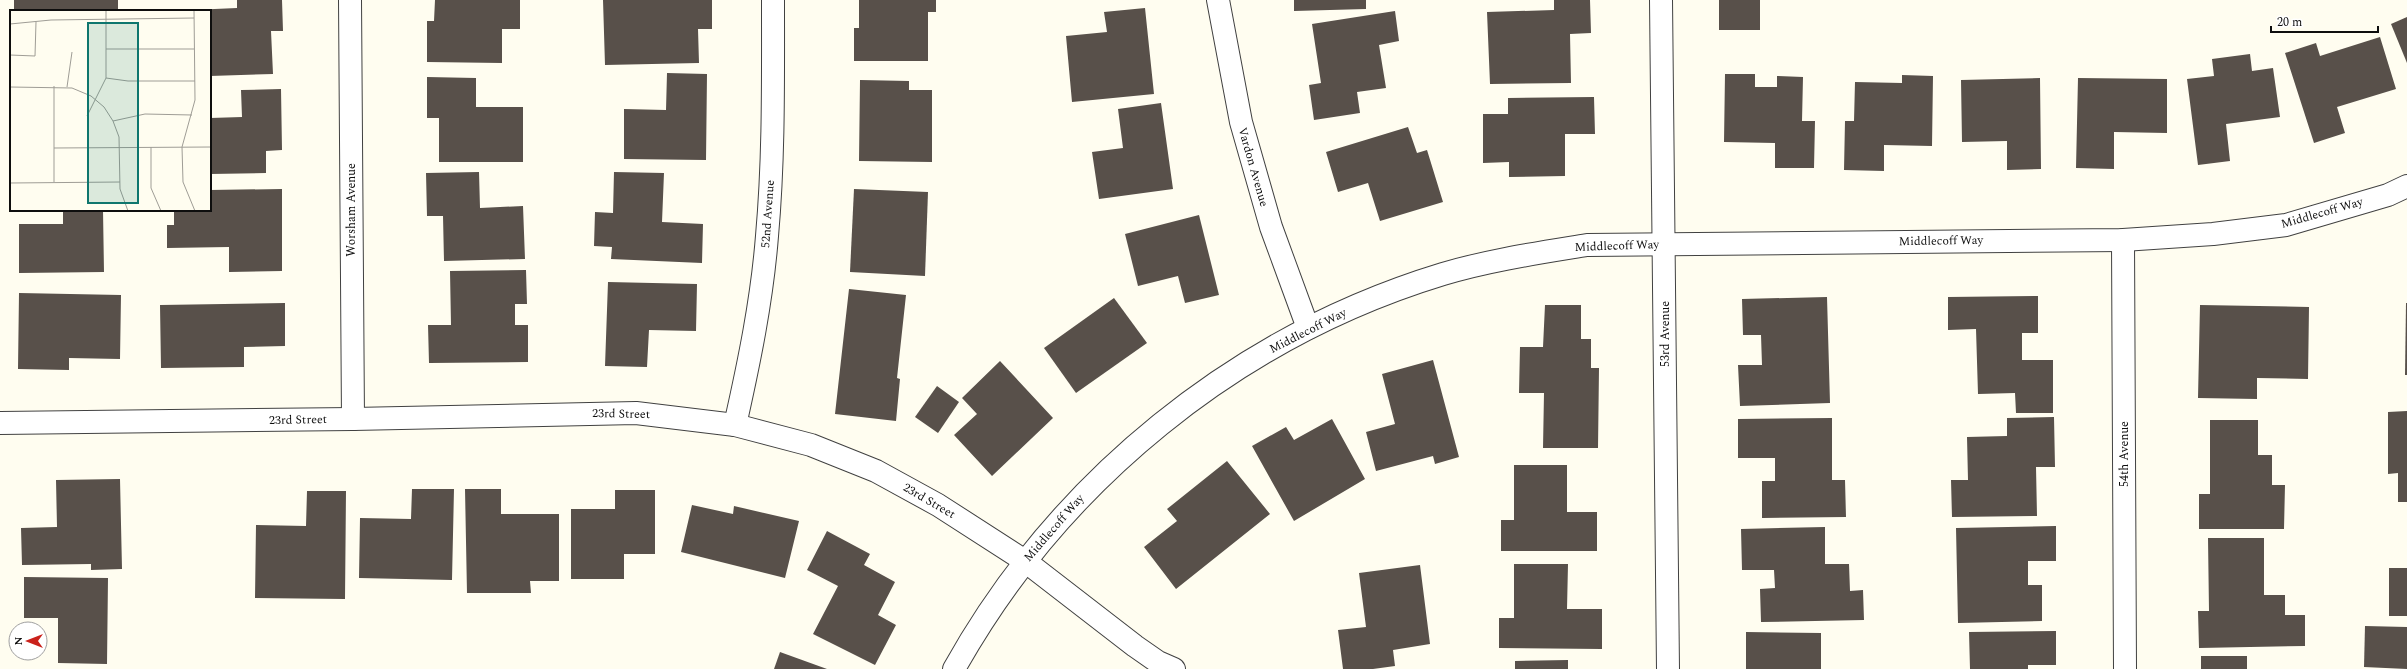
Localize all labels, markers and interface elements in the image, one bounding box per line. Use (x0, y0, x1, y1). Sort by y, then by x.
scale bar (2271, 8, 2378, 34)
inset map (10, 10, 211, 211)
text: 20 m (2277, 13, 2302, 32)
street label: Vardon Avenue (1233, 125, 1273, 209)
street label: Worsham Avenue (342, 163, 361, 257)
street label: 52nd Avenue (756, 179, 780, 249)
street label: Middlecoff Way (2279, 192, 2366, 234)
street label: Middlecoff Way (1899, 231, 1985, 251)
street label: Middlecoff Way (1574, 235, 1661, 257)
street label: 53rd Avenue (1656, 301, 1675, 367)
street label: Middlecoff Way (1266, 303, 1351, 359)
street label: 23rd Street (592, 404, 650, 424)
street label: 23rd Street (269, 410, 327, 430)
street label: 54th Avenue (2115, 421, 2134, 487)
street label: 23rd Street (899, 478, 959, 524)
street label: Middlecoff Way (1019, 489, 1090, 566)
north arrow (8, 621, 48, 661)
text: N (10, 636, 27, 645)

